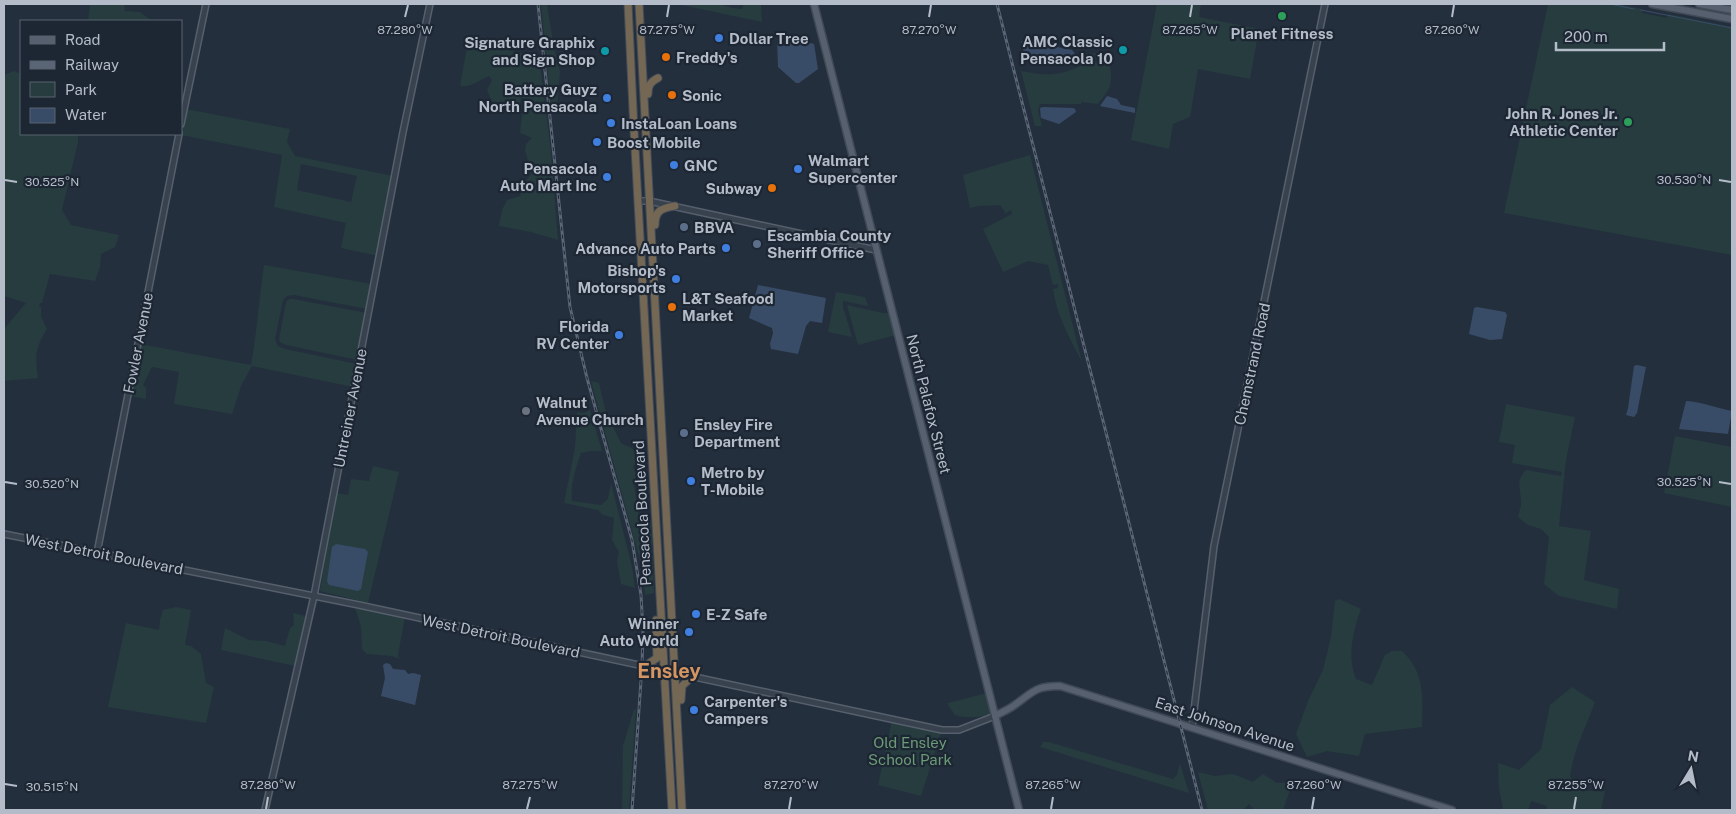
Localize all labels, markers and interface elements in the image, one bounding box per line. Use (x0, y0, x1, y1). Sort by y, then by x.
marker: Planet Fitness (1276, 10, 1288, 22)
legend (20, 20, 182, 135)
scale bar (1556, 20, 1664, 52)
text: 87.280°W (377, 23, 433, 37)
text: 87.275°W (639, 23, 695, 37)
text: 87.270°W (902, 23, 957, 37)
text: 87.265°W (1162, 23, 1218, 37)
text: 87.260°W (1424, 23, 1480, 37)
place label: Planet Fitness (1231, 25, 1333, 42)
text: 200 m (1564, 28, 1608, 45)
place label: Dollar Tree (729, 30, 809, 47)
text: Road (65, 31, 101, 48)
marker: Dollar Tree (713, 32, 725, 44)
place label: AMC Classic Pensacola 10 (1020, 33, 1113, 67)
place label: Signature Graphix and Sign Shop (464, 34, 595, 68)
marker: AMC Classic Pensacola 10 (1117, 44, 1129, 56)
marker: Signature Graphix and Sign Shop (599, 45, 611, 57)
place label: Freddy's (676, 49, 738, 66)
marker: Freddy's (660, 51, 672, 63)
text: Railway (65, 56, 119, 73)
text: Park (65, 81, 97, 98)
place label: Battery Guyz North Pensacola (479, 81, 597, 115)
place label: Sonic (682, 87, 722, 104)
marker: Sonic (666, 89, 678, 101)
marker: Battery Guyz North Pensacola (601, 92, 613, 104)
place label: John R. Jones Jr. Athletic Center (1506, 105, 1618, 139)
text: Water (65, 106, 107, 123)
place label: InstaLoan Loans (621, 115, 737, 132)
marker: John R. Jones Jr. Athletic Center (1622, 116, 1634, 128)
marker: InstaLoan Loans (605, 117, 617, 129)
place label: Boost Mobile (607, 134, 701, 151)
marker: Boost Mobile (591, 136, 603, 148)
place label: Walmart Supercenter (808, 152, 898, 186)
place label: GNC (684, 157, 718, 174)
marker: GNC (668, 159, 680, 171)
place label: Pensacola Auto Mart Inc (500, 160, 597, 194)
marker: Walmart Supercenter (792, 163, 804, 175)
marker: Pensacola Auto Mart Inc (601, 171, 613, 183)
text: 30.530°N (1657, 173, 1711, 187)
text: 30.525°N (25, 175, 79, 189)
place label: Subway (706, 180, 763, 197)
marker: Subway (766, 182, 778, 194)
place label: BBVA (694, 219, 734, 236)
marker: BBVA (678, 221, 690, 233)
place label: Escambia County Sheriff Office (767, 227, 892, 261)
marker: Escambia County Sheriff Office (751, 238, 763, 250)
place label: Advance Auto Parts (575, 240, 716, 257)
marker: Advance Auto Parts (720, 242, 732, 254)
place label: Bishop's Motorsports (577, 262, 666, 296)
marker: Bishop's Motorsports (670, 273, 682, 285)
place label: L&T Seafood Market (682, 290, 774, 324)
street label: Fowler Avenue (120, 291, 156, 395)
marker: L&T Seafood Market (666, 301, 678, 313)
street label: Chemstrand Road (1231, 301, 1273, 427)
place label: Florida RV Center (536, 318, 609, 352)
marker: Florida RV Center (613, 329, 625, 341)
street label: North Palafox Street (903, 332, 955, 476)
street label: Untreiner Avenue (330, 347, 370, 469)
place label: Walnut Avenue Church (536, 394, 644, 428)
marker: Walnut Avenue Church (520, 405, 532, 417)
place label: Ensley Fire Department (694, 416, 780, 450)
marker: Ensley Fire Department (678, 427, 690, 439)
street label: Pensacola Boulevard (630, 440, 654, 586)
place label: Metro by T-Mobile (701, 464, 765, 498)
marker: Metro by T-Mobile (685, 475, 697, 487)
text: 30.525°N (1657, 475, 1711, 489)
text: 30.520°N (25, 477, 79, 491)
street label: West Detroit Boulevard (23, 530, 185, 578)
place label: E-Z Safe (706, 606, 767, 623)
marker: E-Z Safe (690, 608, 702, 620)
street label: West Detroit Boulevard (420, 611, 582, 661)
place label: Winner Auto World (600, 615, 679, 649)
marker: Winner Auto World (683, 626, 695, 638)
district label: Ensley (637, 659, 701, 683)
place label: Carpenter's Campers (704, 693, 788, 727)
street label: East Johnson Avenue (1153, 693, 1297, 755)
marker: Carpenter's Campers (688, 704, 700, 716)
park label: Old Ensley School Park (868, 734, 952, 768)
north arrow (1666, 744, 1716, 794)
text: N (1686, 747, 1700, 765)
text: 87.280°W (240, 778, 296, 792)
text: 87.275°W (502, 778, 558, 792)
text: 87.270°W (764, 778, 819, 792)
text: 87.265°W (1025, 778, 1081, 792)
text: 87.260°W (1286, 778, 1342, 792)
text: 87.255°W (1548, 778, 1604, 792)
text: 30.515°N (26, 780, 78, 794)

